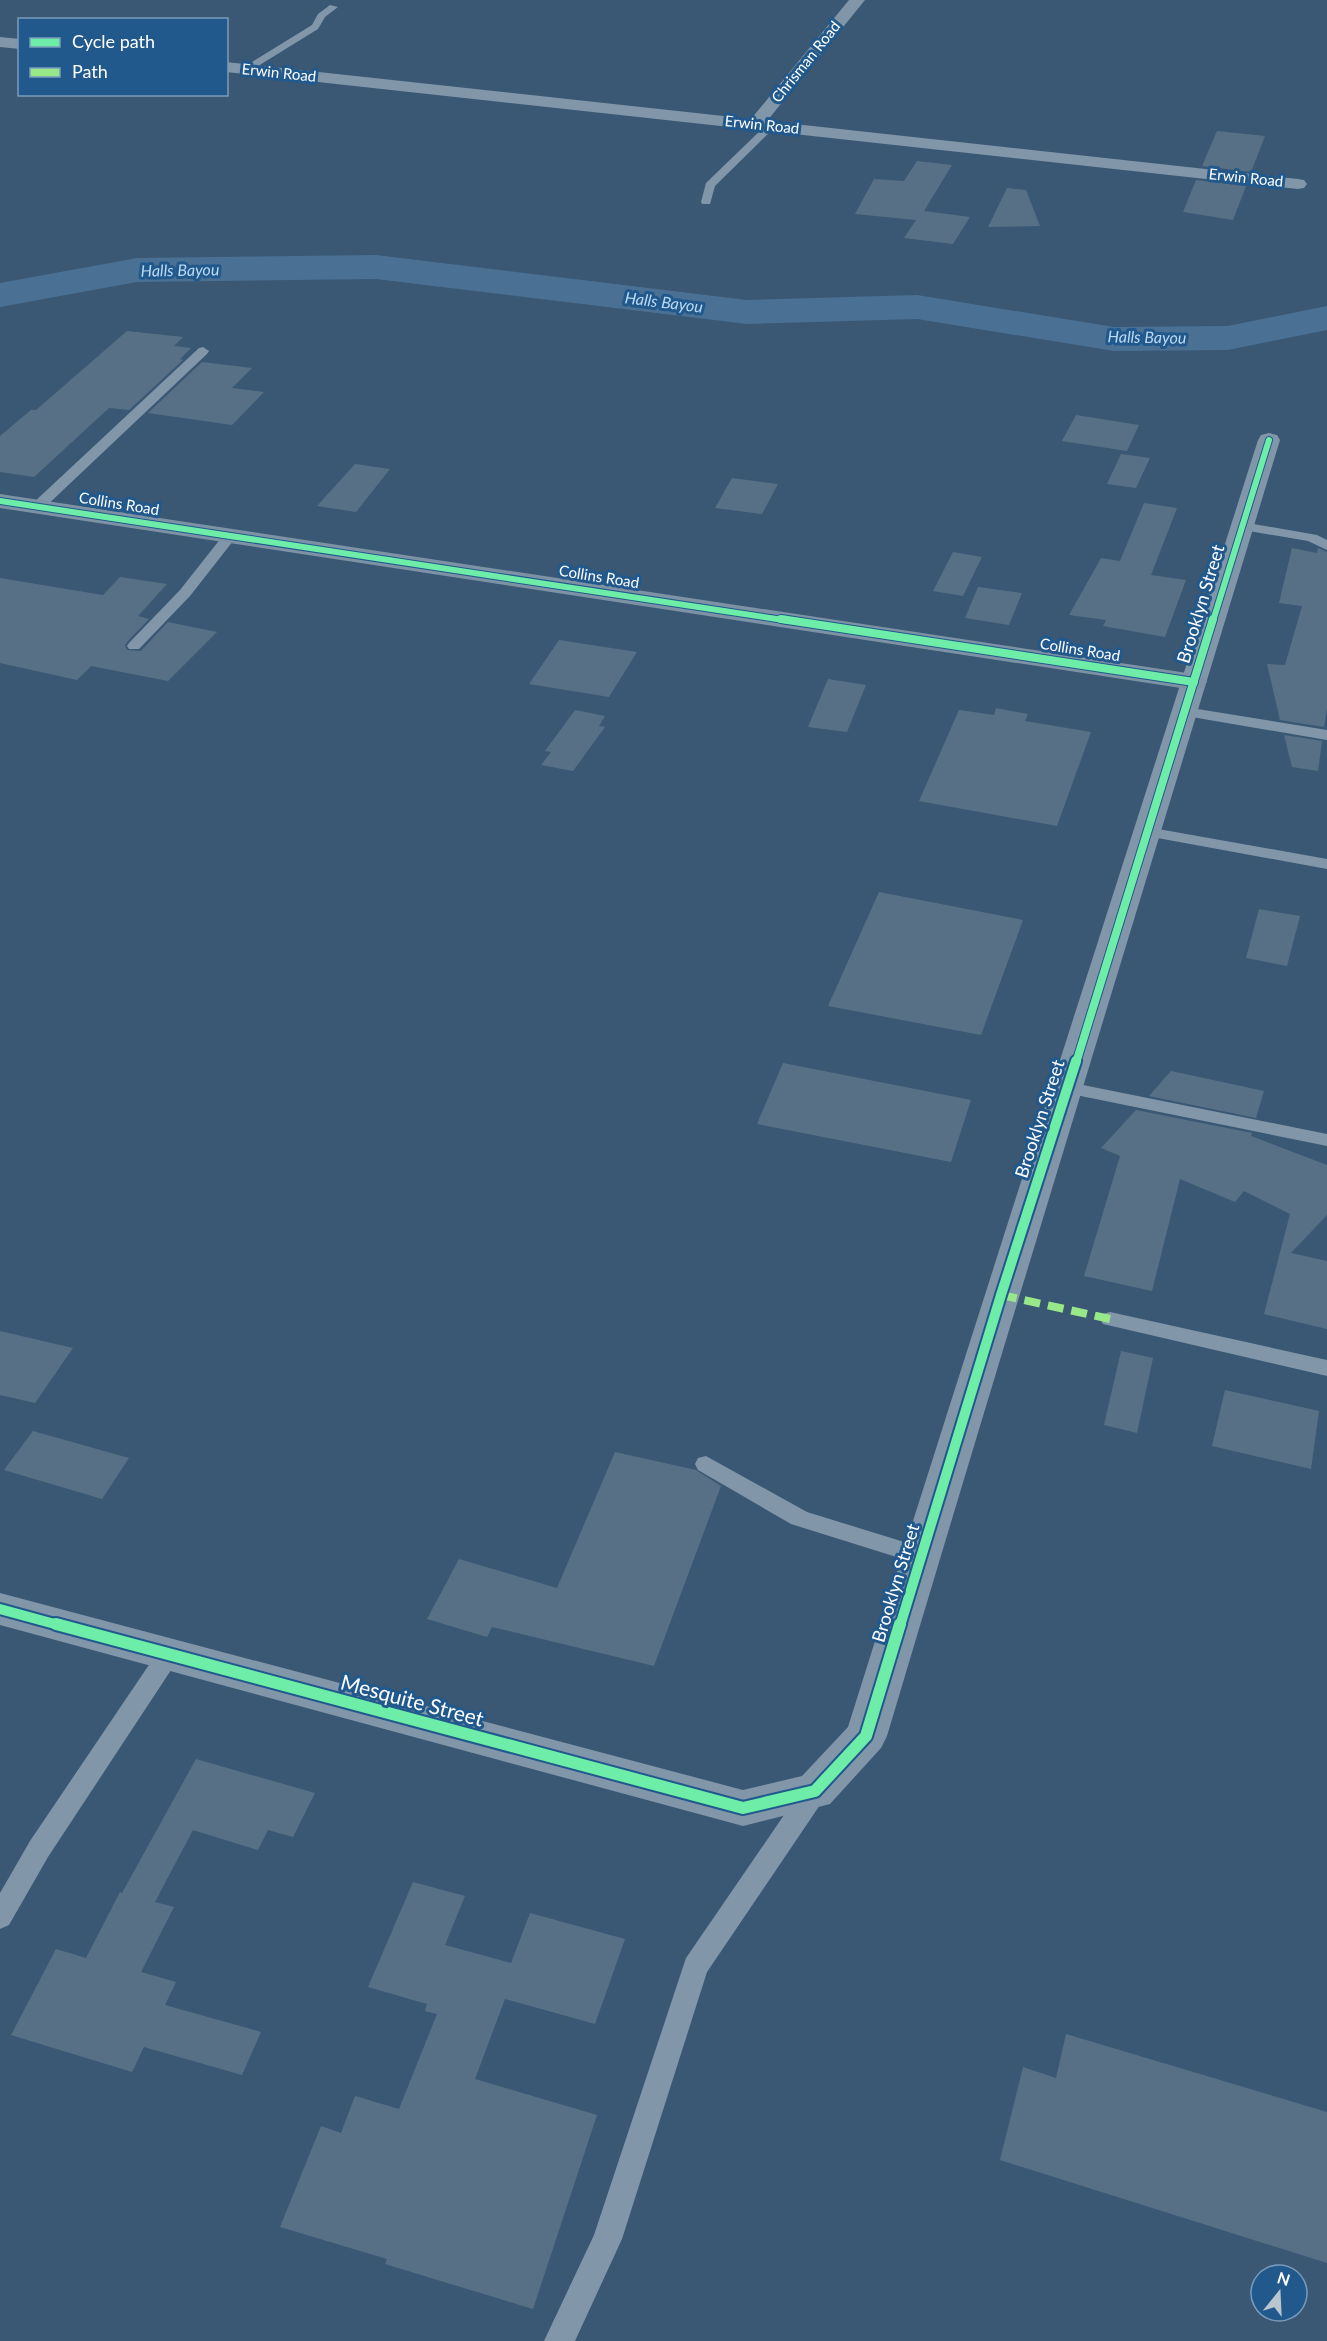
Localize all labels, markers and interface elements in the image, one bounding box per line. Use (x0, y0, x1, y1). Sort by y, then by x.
street label: Chrisman Road (767, 17, 843, 106)
legend (18, 18, 228, 96)
text: Cycle path (72, 30, 155, 52)
street label: Erwin Road (241, 59, 317, 85)
text: Path (72, 60, 108, 82)
street label: Erwin Road (724, 111, 800, 137)
street label: Erwin Road (1208, 164, 1284, 190)
water label: Halls Bayou (141, 259, 219, 280)
water label: Halls Bayou (624, 287, 704, 316)
water label: Halls Bayou (1108, 326, 1186, 347)
street label: Collins Road (78, 488, 161, 518)
street label: Brooklyn Street (1172, 541, 1229, 666)
street label: Collins Road (558, 561, 641, 591)
street label: Collins Road (1039, 634, 1122, 664)
street label: Brooklyn Street (1010, 1056, 1069, 1180)
street label: Brooklyn Street (867, 1520, 924, 1645)
street label: Mesquite Street (338, 1668, 487, 1731)
north arrow (1249, 2263, 1309, 2323)
text: N (1275, 2267, 1293, 2289)

